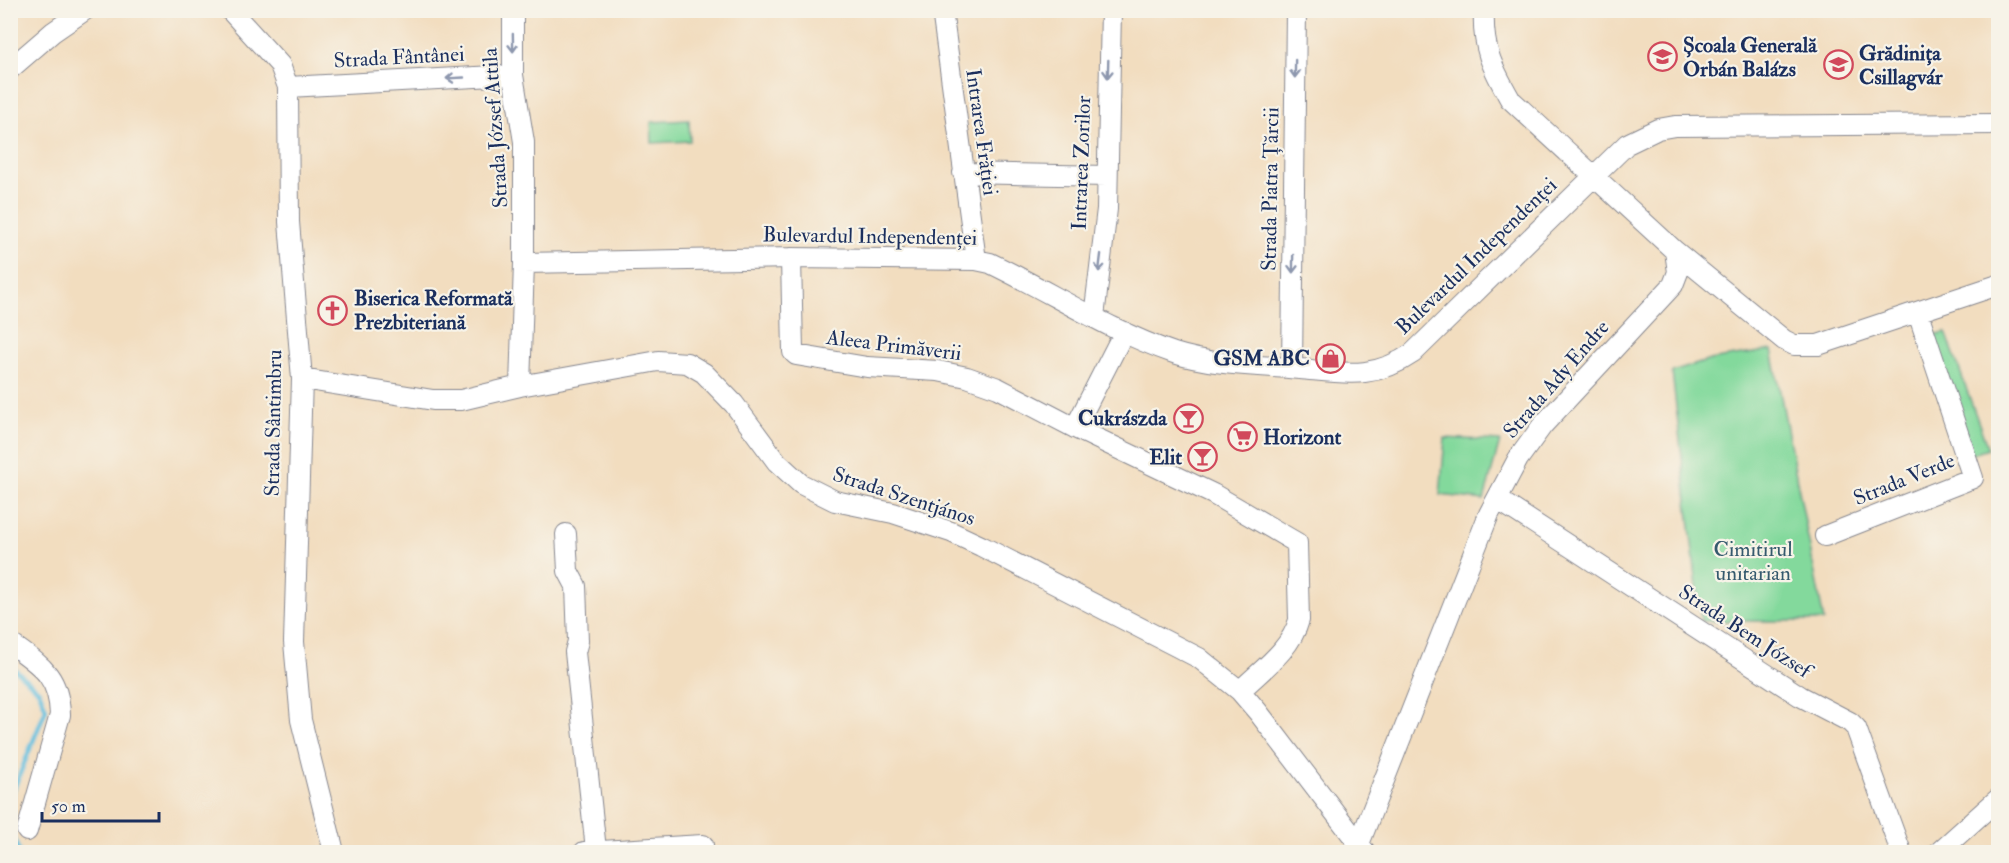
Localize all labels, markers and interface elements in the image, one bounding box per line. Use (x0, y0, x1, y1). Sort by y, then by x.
one-way arrow (507, 32, 519, 52)
place label: Școala Generală Orbán Balázs (1683, 32, 1818, 83)
place label: Grădinița Csillagvár (1859, 40, 1944, 91)
street label: Strada Fântânei (333, 41, 466, 74)
school or university icon: Școala Generală Orbán Balázs (1646, 41, 1678, 73)
street label: Strada József Attila (476, 47, 515, 209)
school or university icon: Grădinița Csillagvár (1822, 49, 1854, 81)
one-way arrow (1103, 58, 1114, 78)
one-way arrow (1289, 58, 1301, 78)
street label: Intrarea Frăției (959, 67, 1004, 198)
one-way arrow (445, 73, 465, 84)
street label: Intrarea Zorilor (1066, 95, 1097, 231)
street label: Strada Piatra Țărcii (1256, 106, 1285, 271)
street label: Bulevardul Independenței (1390, 172, 1563, 341)
street label: Bulevardul Independenței (762, 221, 978, 252)
one-way arrow (1095, 253, 1106, 273)
one-way arrow (1288, 253, 1299, 273)
place label: Biserica Reformată Prezbiteriană (354, 285, 514, 336)
church icon: Biserica Reformată Prezbiteriană (317, 294, 349, 326)
street label: Strada Ady Endre (1497, 314, 1615, 444)
street label: Aleea Primăverii (824, 324, 963, 367)
shop icon: GSM ABC (1315, 342, 1347, 374)
place label: GSM ABC (1213, 345, 1310, 372)
street label: Strada Sântimbru (259, 349, 288, 497)
bar icon: Cukrászda (1172, 402, 1204, 434)
place label: Cukrászda (1078, 405, 1168, 432)
supermarket icon: Horizont (1226, 421, 1258, 453)
place label: Horizont (1263, 424, 1341, 451)
bar icon: Elit (1187, 441, 1219, 473)
place label: Elit (1149, 444, 1182, 471)
street label: Strada Verde (1850, 447, 1959, 512)
street label: Strada Szentjános (829, 461, 978, 532)
park label: Cimitirul unitarian (1713, 536, 1793, 587)
street label: Strada Bem József (1673, 579, 1819, 686)
scale bar (42, 785, 159, 823)
text: 50 m (51, 795, 86, 818)

